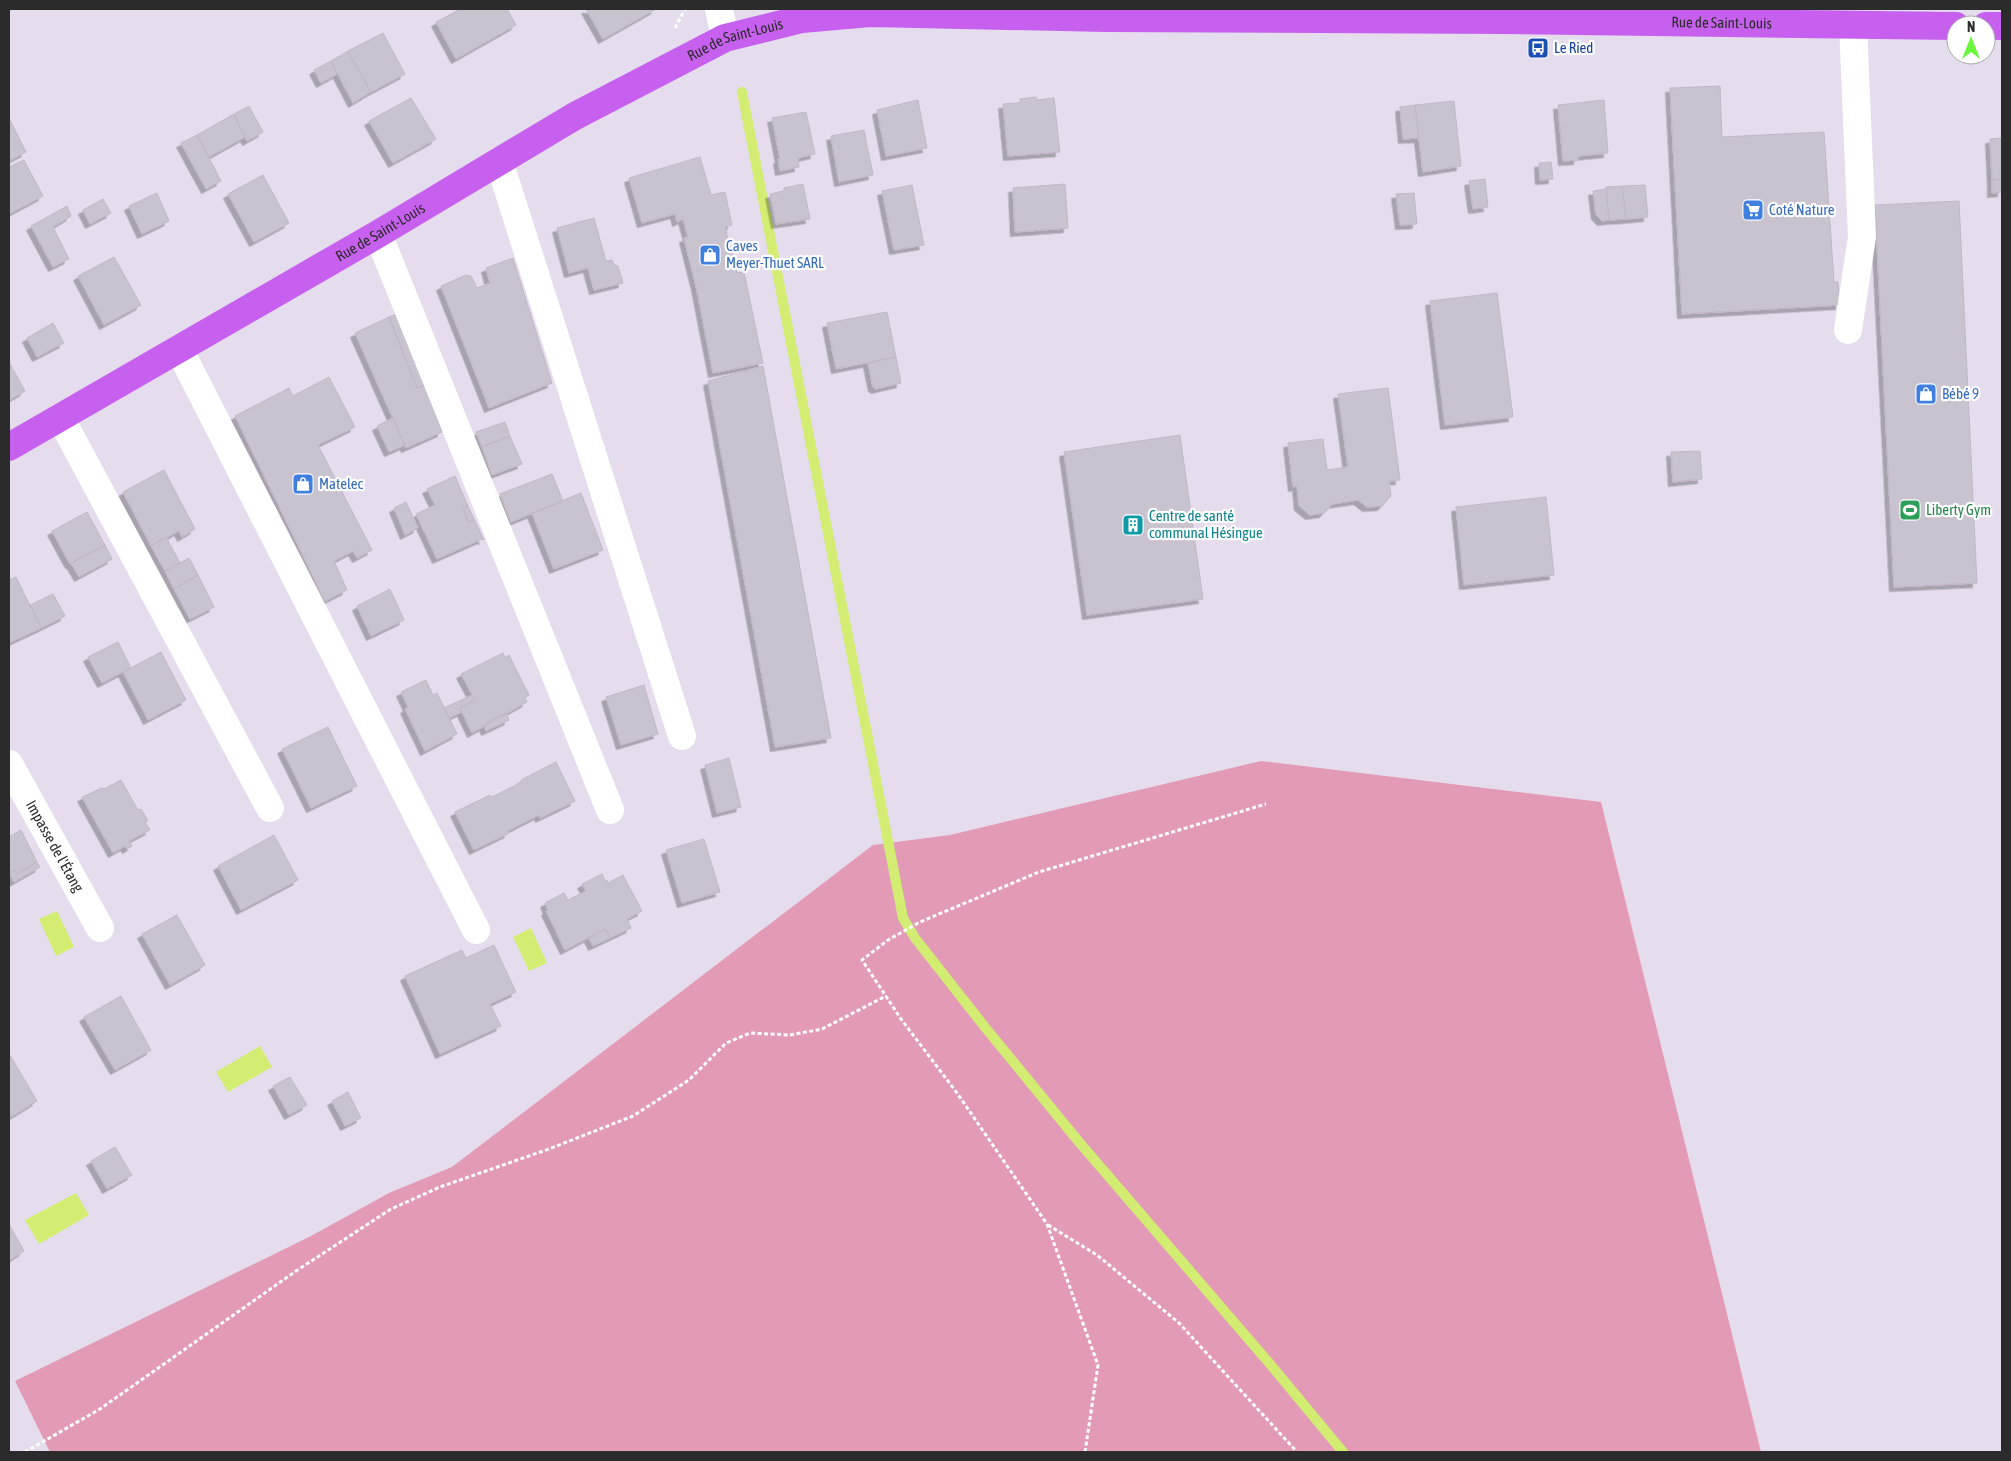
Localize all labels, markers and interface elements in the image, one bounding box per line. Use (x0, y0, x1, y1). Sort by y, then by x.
street label: Rue de Saint-Louis (1671, 13, 1772, 32)
street label: Rue de Saint-Louis (684, 15, 785, 64)
north arrow (1946, 15, 1996, 65)
text: N (1967, 19, 1975, 35)
bus stop icon: Le Ried (1526, 36, 1550, 60)
place label: Le Ried (1554, 39, 1593, 56)
supermarket icon: Coté Nature (1741, 198, 1765, 222)
street label: Rue de Saint-Louis (332, 199, 428, 265)
place label: Coté Nature (1769, 201, 1835, 218)
place label: Caves Meyer-Thuet SARL (726, 237, 824, 271)
shop icon: Caves Meyer-Thuet SARL (698, 243, 722, 267)
shop icon: Bébé 9 (1914, 382, 1938, 406)
place label: Bébé 9 (1942, 385, 1979, 402)
shop icon: Matelec (291, 472, 315, 496)
place label: Matelec (319, 475, 364, 492)
sports icon: Liberty Gym (1898, 498, 1922, 522)
place label: Liberty Gym (1926, 501, 1991, 518)
place label: Centre de santé communal Hésingue (1149, 507, 1263, 541)
building icon: Centre de santé communal Hésingue (1121, 513, 1145, 537)
street label: Impasse de l'Étang (23, 797, 88, 895)

